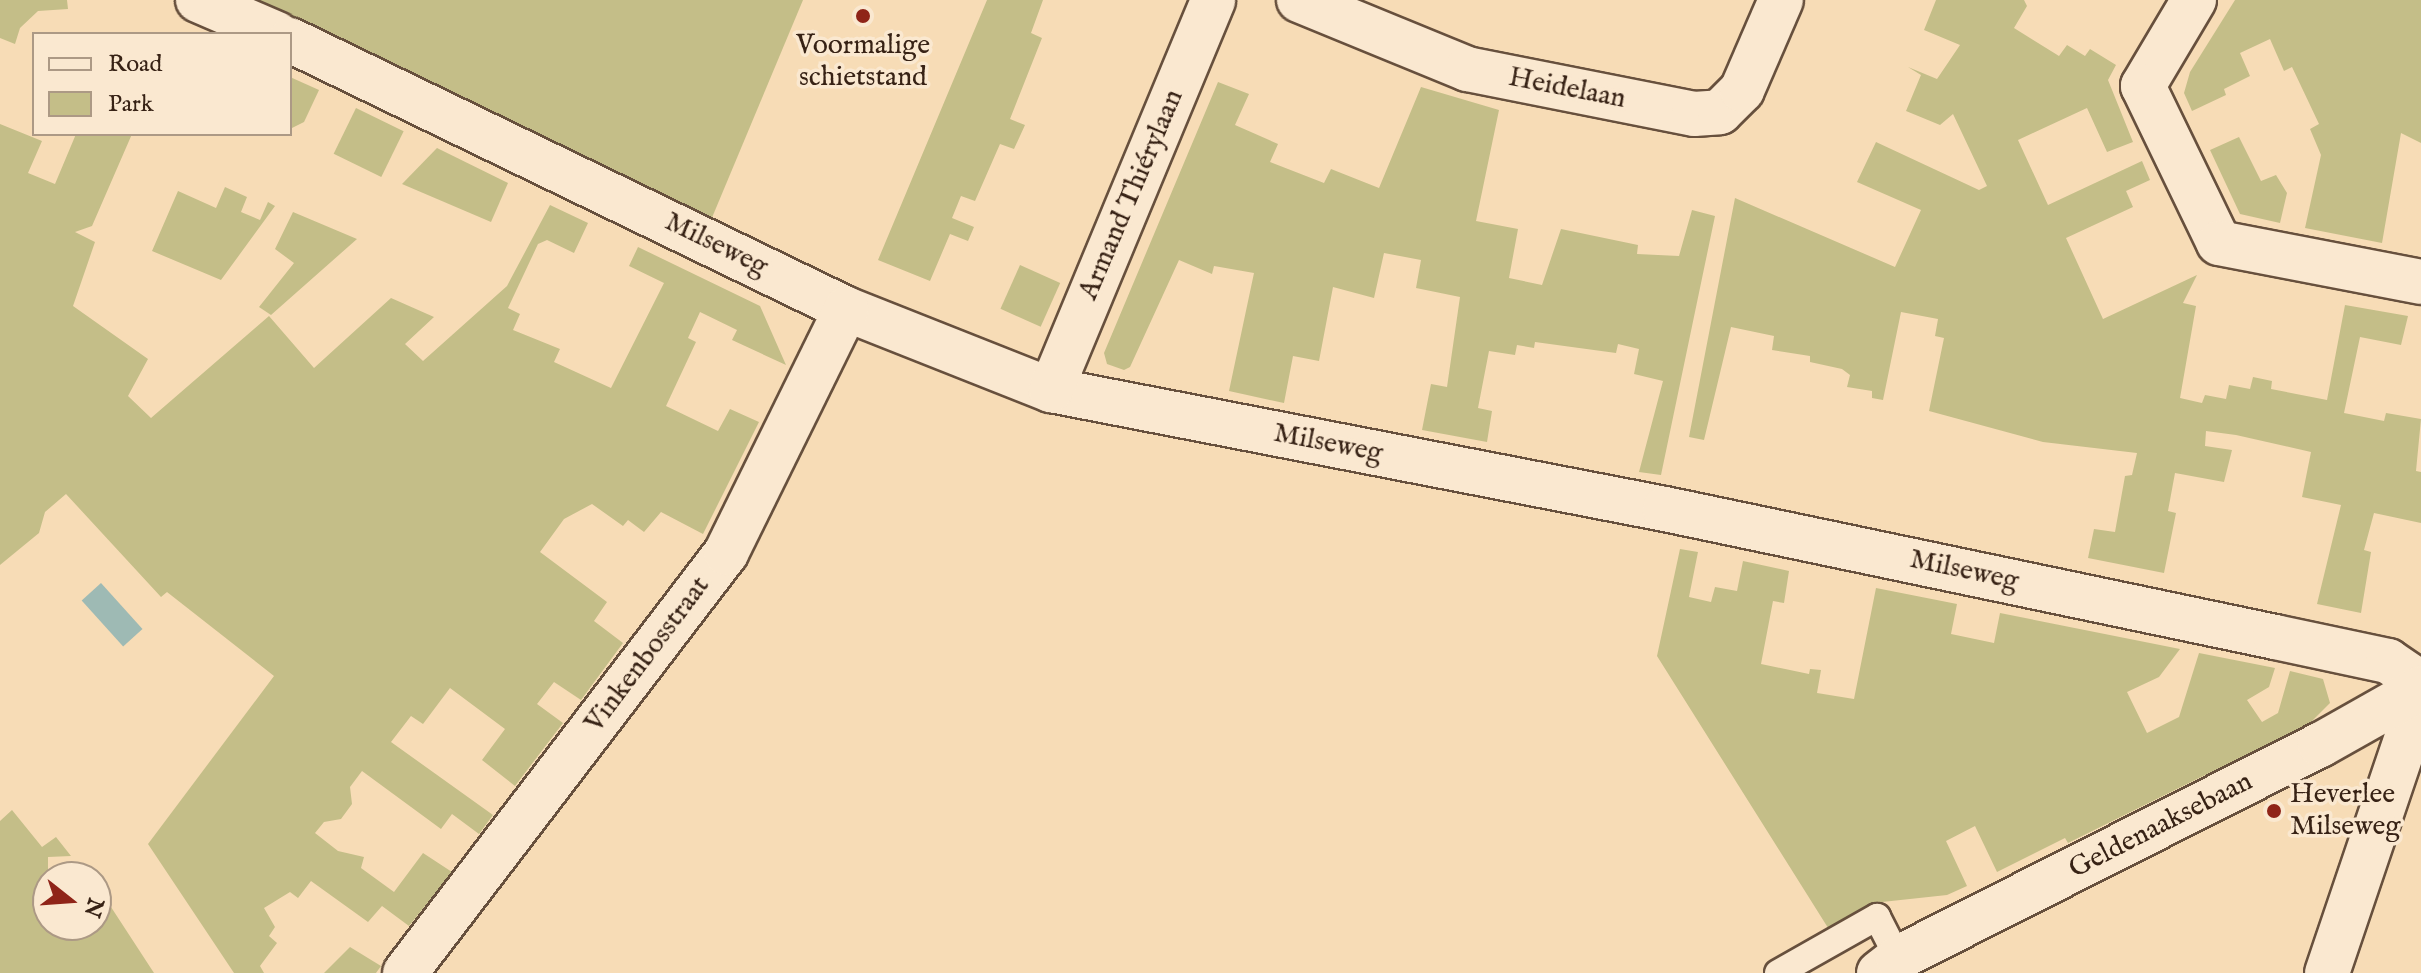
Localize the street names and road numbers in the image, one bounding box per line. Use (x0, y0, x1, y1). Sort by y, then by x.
street label: Heidelaan (1506, 61, 1628, 117)
street label: Armand Thiérylaan (1073, 85, 1191, 305)
street label: Milseweg (659, 206, 773, 284)
street label: Milseweg (1271, 417, 1385, 471)
street label: Milseweg (1906, 543, 2022, 599)
street label: Vinkenbosstraat (578, 570, 718, 740)
street label: Geldenaaksebaan (2064, 765, 2258, 887)

